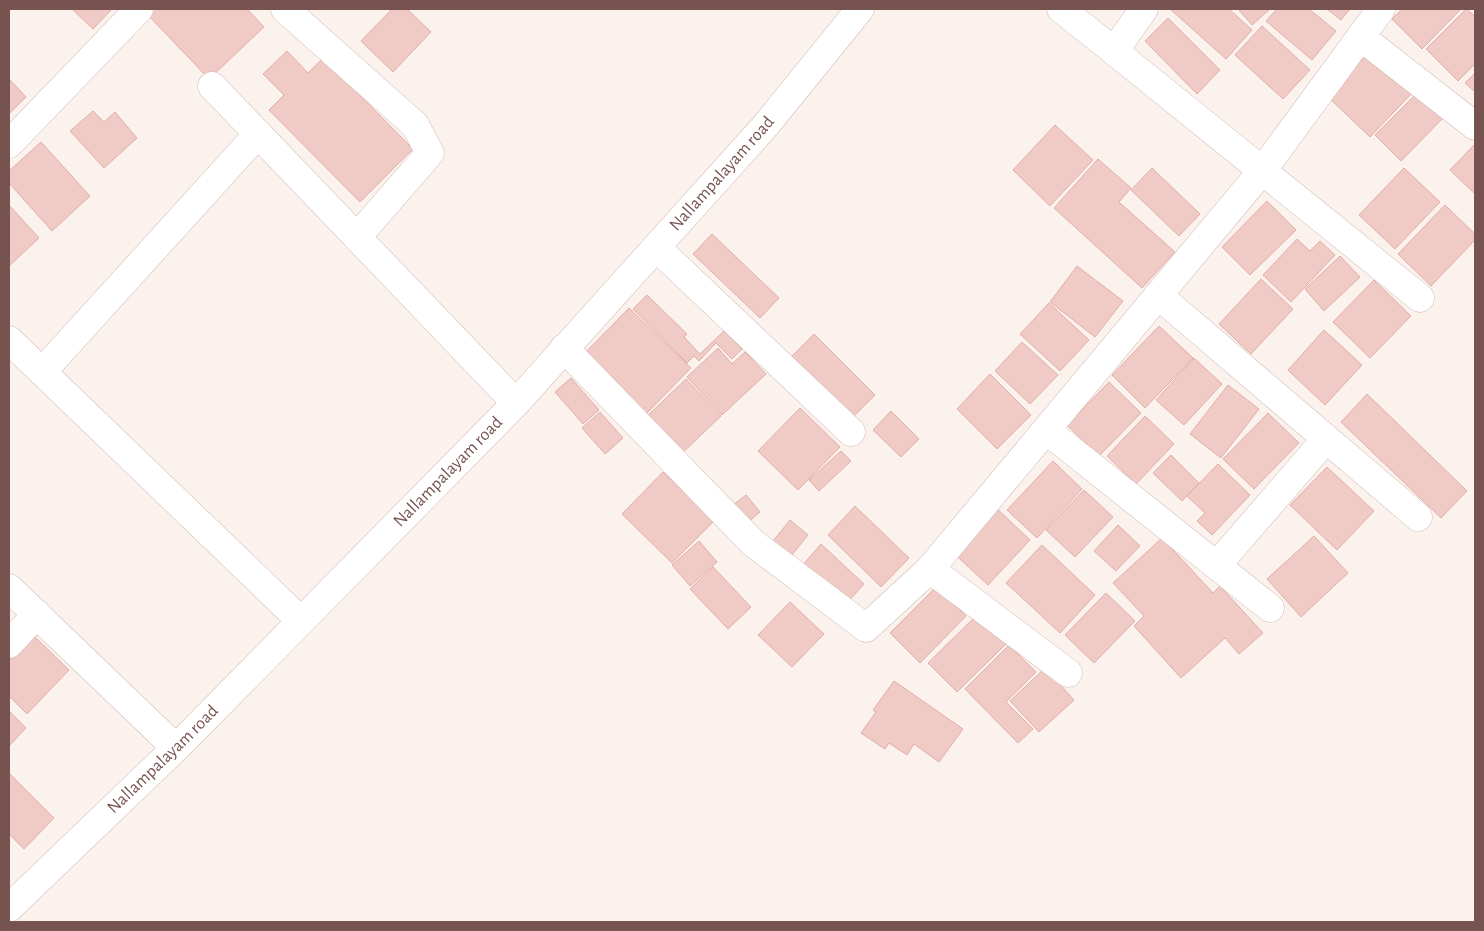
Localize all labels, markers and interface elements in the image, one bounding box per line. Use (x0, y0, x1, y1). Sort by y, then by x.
street label: Nallampalayam road (666, 113, 778, 234)
street label: Nallampalayam road (390, 413, 506, 531)
street label: Nallampalayam road (104, 702, 222, 817)

